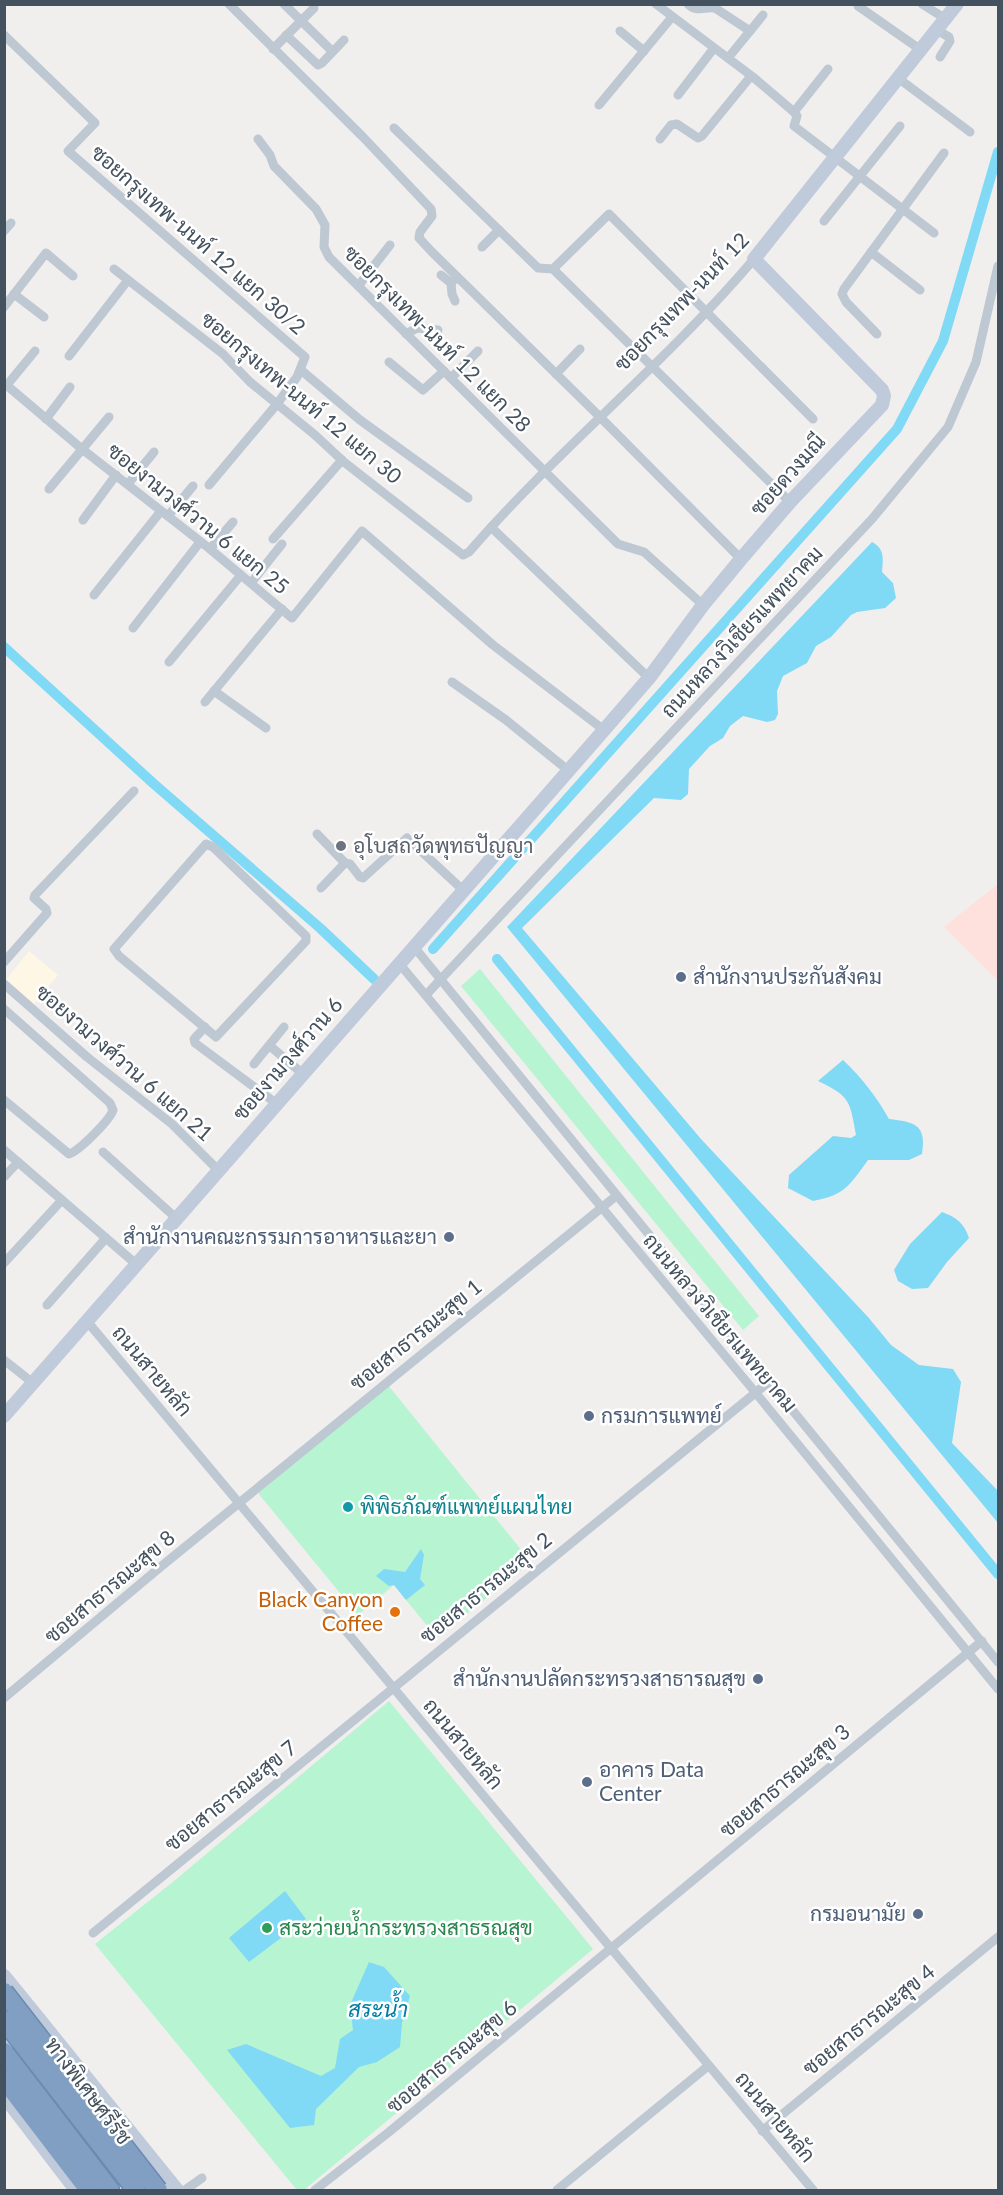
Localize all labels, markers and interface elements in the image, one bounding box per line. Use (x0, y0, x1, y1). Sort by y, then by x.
street label: ซอยกรุงเทพ-นนท์ 12 แยก 30/2 (85, 139, 311, 341)
street label: ซอยกรุงเทพ-นนท์ 12 (609, 227, 755, 377)
street label: ซอยกรุงเทพ-นนท์ 12 แยก 28 (337, 239, 537, 439)
street label: ซอยกรุงเทพ-นนท์ 12 แยก 30 (195, 306, 407, 490)
street label: ซอยดวงมณี (744, 428, 830, 520)
street label: ซอยงามวงศ์วาน 6 แยก 25 (103, 437, 295, 599)
street label: ถนนหลวงวิเชียรแพทยาคม (655, 540, 827, 722)
place label: อุโบสถวัดพุทธปัญญา (353, 832, 534, 860)
marker: อุโบสถวัดพุทธปัญญา (334, 839, 348, 853)
place label: สำนักงานประกันสังคม (693, 963, 882, 988)
marker: สำนักงานประกันสังคม (674, 970, 688, 984)
street label: ซอยงามวงศ์วาน 6 แยก 21 (31, 978, 218, 1145)
street label: ซอยงามวงศ์วาน 6 (227, 991, 347, 1125)
place label: สำนักงานคณะกรรมการอาหารและยา (123, 1223, 437, 1248)
street label: ถนนหลวงวิเชียรแพทยาคม (639, 1228, 803, 1417)
marker: สำนักงานคณะกรรมการอาหารและยา (442, 1230, 456, 1244)
street label: ซอยสาธารณะสุข 1 (344, 1273, 488, 1397)
street label: ถนนสายหลัก (108, 1319, 198, 1421)
place label: กรมการแพทย์ (601, 1402, 722, 1427)
marker: กรมการแพทย์ (582, 1409, 596, 1423)
place label: พิพิธภัณฑ์แพทย์แผนไทย (360, 1493, 573, 1518)
marker: พิพิธภัณฑ์แพทย์แผนไทย (341, 1500, 355, 1514)
street label: ซอยสาธารณะสุข 8 (39, 1524, 181, 1650)
street label: ซอยสาธารณะสุข 2 (414, 1526, 558, 1650)
place label: Black Canyon Coffee (258, 1586, 383, 1635)
marker: Black Canyon Coffee (388, 1605, 402, 1619)
place label: สำนักงานปลัดกระทรวงสาธารณสุข (453, 1665, 746, 1693)
marker: สำนักงานปลัดกระทรวงสาธารณสุข (751, 1672, 765, 1686)
street label: ถนนสายหลัก (419, 1692, 509, 1794)
street label: ซอยสาธารณะสุข 3 (714, 1718, 856, 1844)
street label: ซอยสาธารณะสุข 7 (159, 1734, 303, 1858)
place label: อาคาร Data Center (599, 1756, 704, 1805)
marker: อาคาร Data Center (580, 1775, 594, 1789)
place label: กรมอนามัย (810, 1900, 906, 1925)
marker: กรมอนามัย (911, 1907, 925, 1921)
place label: สระว่ายน้ำกระทรวงสาธรณสุข (279, 1910, 533, 1942)
marker: สระว่ายน้ำกระทรวงสาธรณสุข (260, 1921, 274, 1935)
street label: ซอยสาธารณะสุข 4 (797, 1958, 941, 2082)
water label: สระน้ำ (348, 1990, 408, 2022)
street label: ซอยสาธารณะสุข 6 (381, 1994, 523, 2120)
street label: ทางพิเศษศรีรัช (41, 2032, 138, 2149)
street label: ถนนสายหลัก (731, 2065, 821, 2167)

